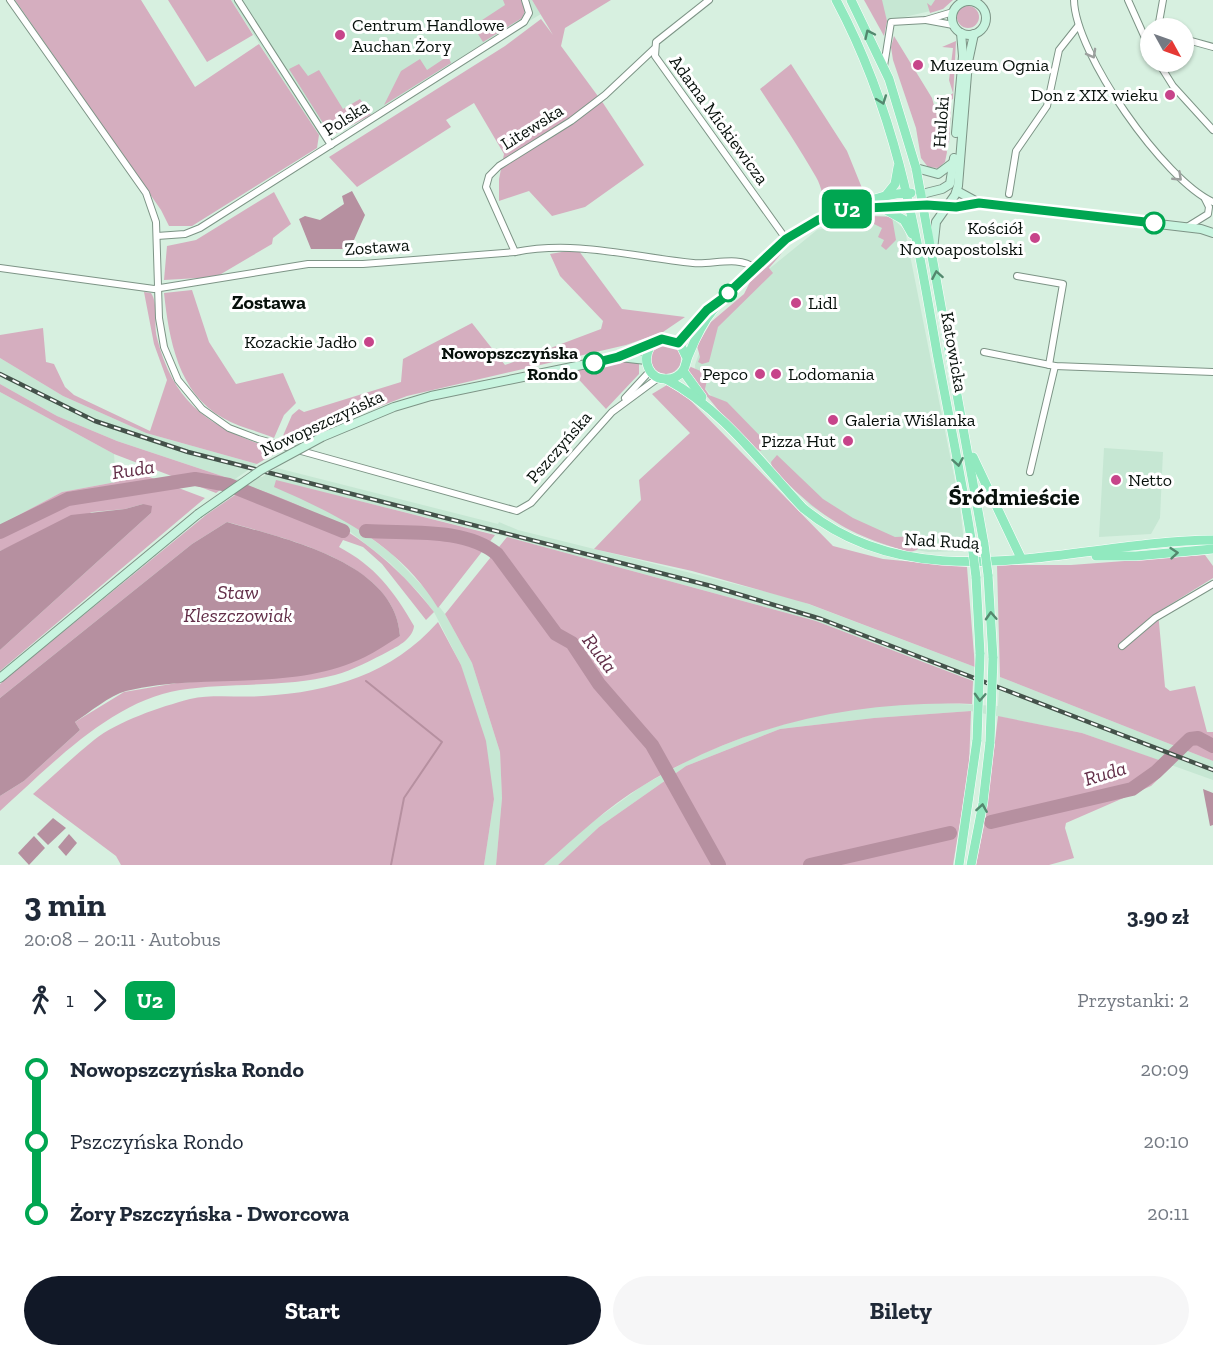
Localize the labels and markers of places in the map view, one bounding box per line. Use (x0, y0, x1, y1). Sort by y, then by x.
place label: Centrum Handlowe Auchan Żory (352, 14, 505, 57)
marker: Centrum Handlowe Auchan Żory (333, 28, 347, 42)
place label: Muzeum Ognia (930, 54, 1049, 76)
marker: Muzeum Ognia (911, 58, 925, 72)
place label: Don z XIX wieku (1031, 84, 1158, 106)
marker: Don z XIX wieku (1163, 88, 1177, 102)
unlabelled marker (1143, 212, 1165, 234)
place label: Kościół Nowoapostolski (900, 217, 1023, 260)
marker: Kościół Nowoapostolski (1028, 231, 1042, 245)
unlabelled marker (719, 284, 737, 302)
place label: Lidl (808, 292, 838, 314)
marker: Lidl (789, 296, 803, 310)
place label: Kozackie Jadło (244, 331, 357, 353)
marker: Kozackie Jadło (362, 335, 376, 349)
place label: Nowopszczyńska Rondo (441, 342, 579, 385)
marker: Nowopszczyńska Rondo (583, 352, 605, 374)
place label: Pepco (702, 363, 748, 385)
place label: Lodomania (788, 363, 875, 385)
marker: Pepco (753, 367, 767, 381)
marker: Lodomania (769, 367, 783, 381)
place label: Galeria Wiślanka (845, 409, 976, 431)
marker: Galeria Wiślanka (826, 413, 840, 427)
place label: Pizza Hut (761, 430, 836, 452)
marker: Pizza Hut (841, 434, 855, 448)
place label: Netto (1128, 469, 1172, 491)
marker: Netto (1109, 473, 1123, 487)

